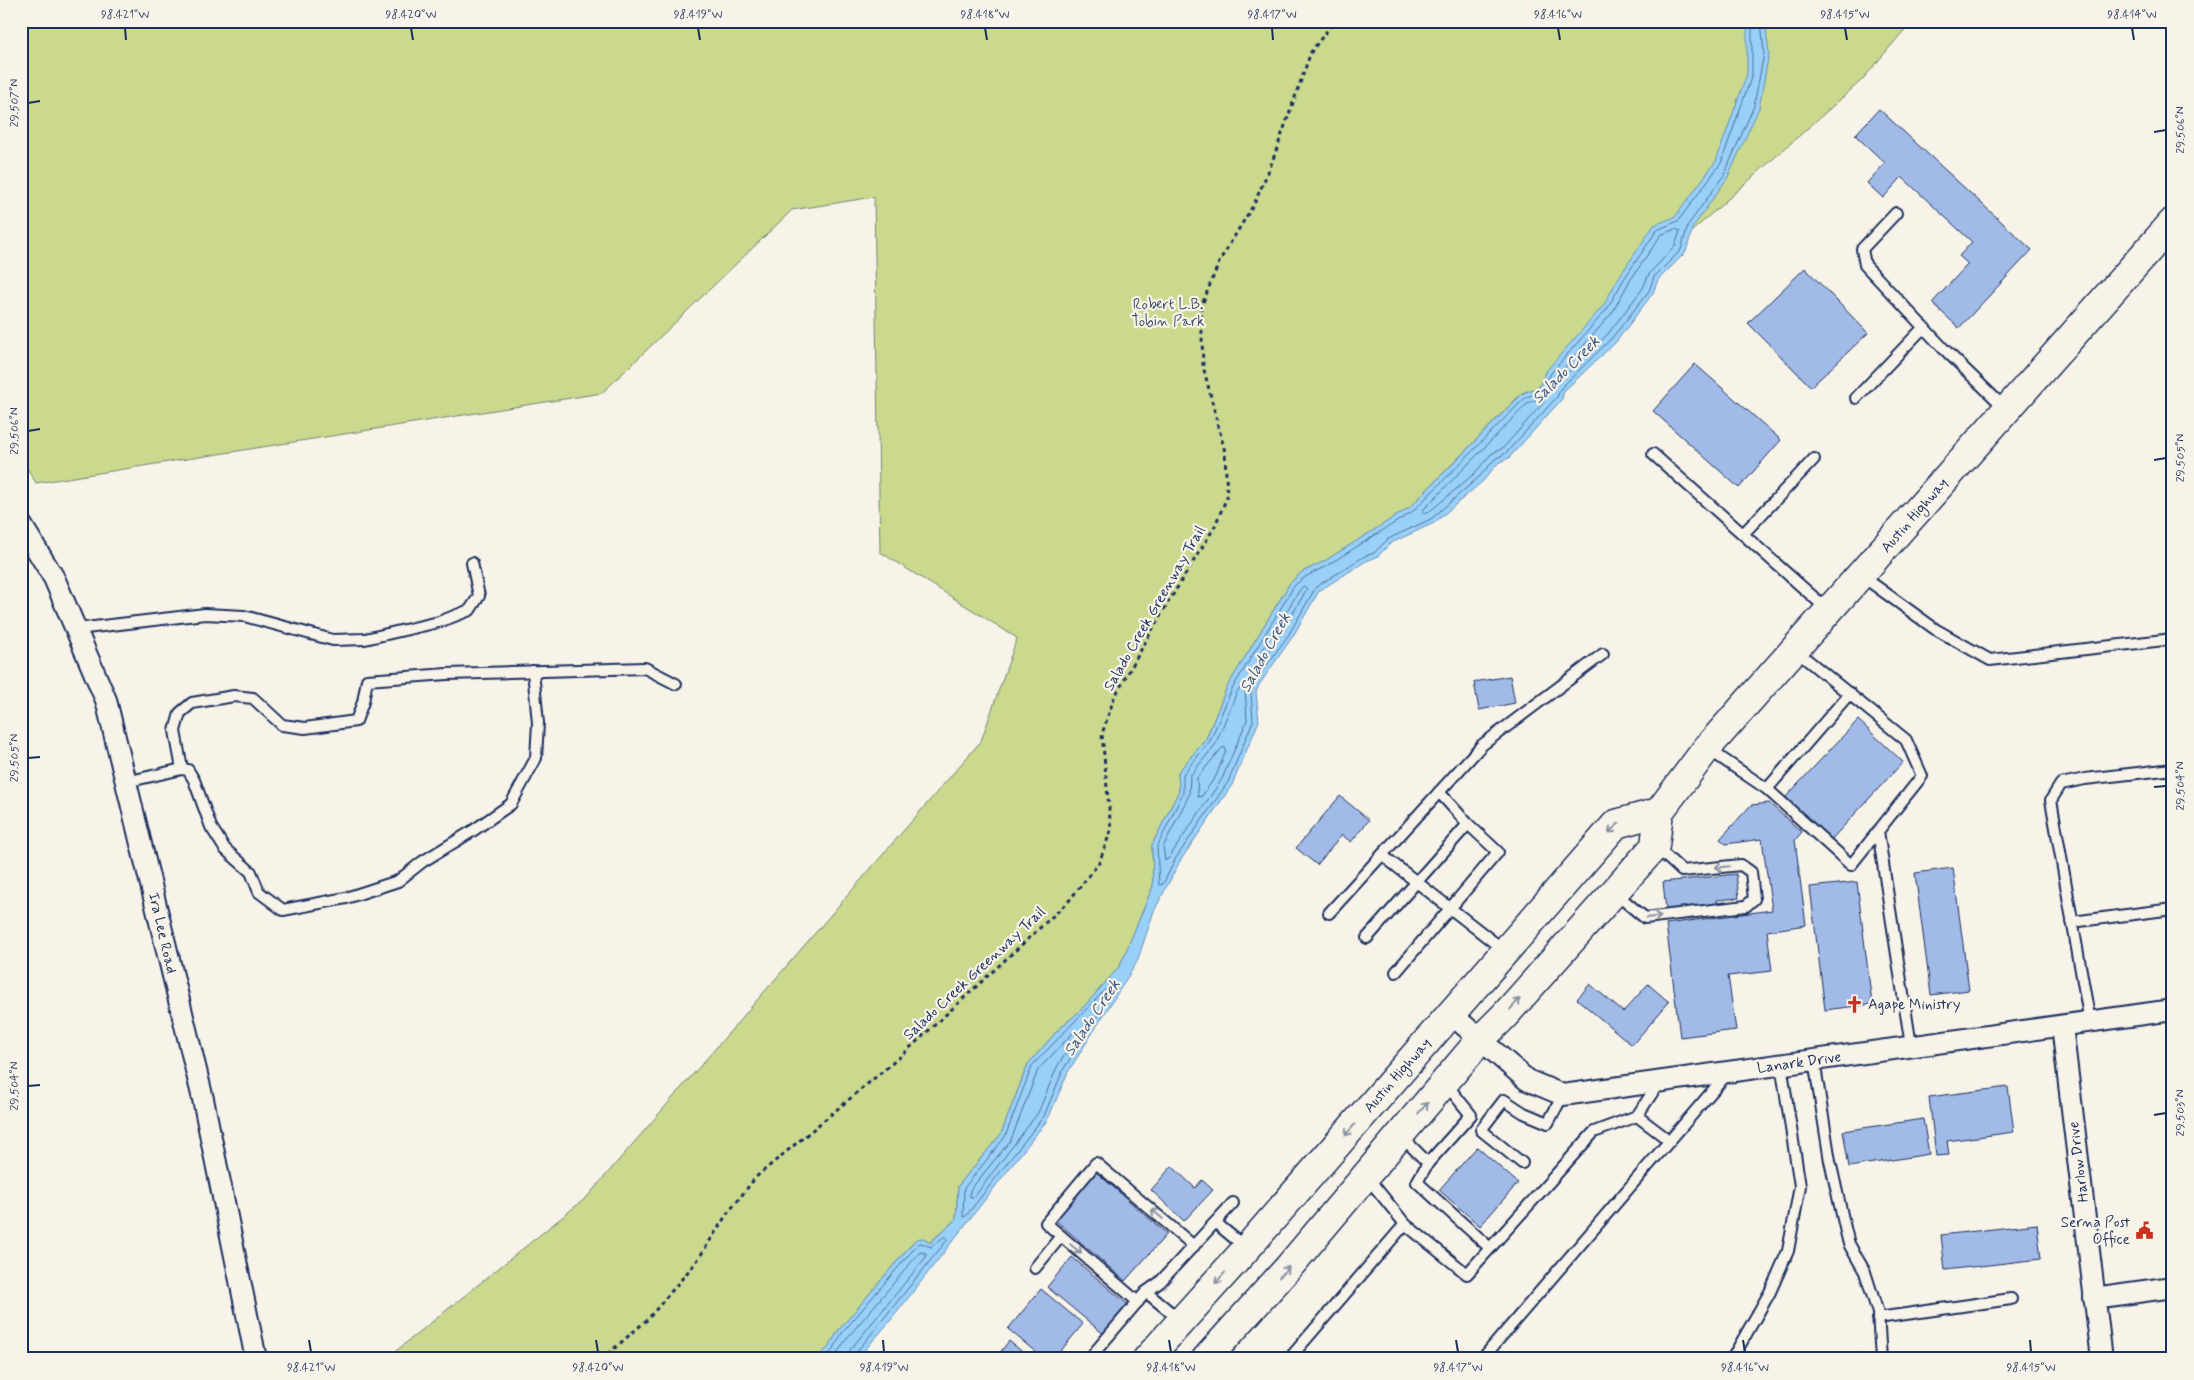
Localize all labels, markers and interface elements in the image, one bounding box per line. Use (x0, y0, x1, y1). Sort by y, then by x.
text: 98.421°W (101, 7, 149, 23)
text: 98.420°W (386, 7, 436, 23)
text: 98.419°W (674, 7, 722, 23)
text: 98.418°W (961, 7, 1010, 23)
text: 98.417°W (1247, 7, 1297, 23)
text: 98.416°W (1534, 7, 1582, 23)
text: 98.415°W (1820, 7, 1870, 23)
text: 98.414°W (2107, 7, 2157, 23)
text: 29.507°N (7, 79, 23, 127)
text: 29.506°N (2173, 106, 2189, 154)
park label: Robert L.B. Tobin Park (1131, 295, 1205, 332)
water label: Salado Creek (1528, 332, 1605, 408)
text: 29.506°N (7, 407, 23, 455)
text: 29.505°N (2173, 434, 2189, 482)
street label: Austin Highway (1877, 474, 1954, 558)
street label: Salado Creek Greenway Trail (1099, 522, 1211, 695)
water label: Salado Creek (1235, 609, 1296, 696)
text: 29.505°N (7, 734, 23, 782)
text: 29.504°N (2173, 761, 2189, 811)
one-way arrow (1608, 822, 1621, 834)
one-way arrow (1714, 862, 1730, 872)
street label: Ira Lee Road (143, 891, 181, 976)
street label: Salado Creek Greenway Trail (899, 902, 1050, 1045)
one-way arrow (1645, 912, 1661, 922)
water label: Salado Creek (1059, 976, 1125, 1060)
church icon: Agape Ministry (1844, 994, 1864, 1014)
place label: Agape Ministry (1868, 995, 1961, 1015)
one-way arrow (1509, 997, 1521, 1010)
street label: Austin Highway (1360, 1034, 1437, 1118)
street label: Lanark Drive (1756, 1047, 1843, 1079)
text: 29.504°N (7, 1061, 23, 1111)
text: 29.503°N (2173, 1090, 2189, 1136)
one-way arrow (1418, 1102, 1429, 1115)
street label: Harlow Drive (2064, 1120, 2094, 1203)
one-way arrow (1344, 1123, 1356, 1136)
one-way arrow (1151, 1209, 1164, 1220)
place label: Serna Post Office (2061, 1213, 2131, 1250)
public building icon: Serna Post Office (2134, 1221, 2154, 1241)
one-way arrow (1069, 1243, 1082, 1254)
one-way arrow (1278, 1266, 1290, 1279)
one-way arrow (1214, 1272, 1226, 1285)
text: 98.421°W (287, 1360, 335, 1376)
text: 98.420°W (573, 1360, 623, 1376)
text: 98.419°W (860, 1360, 908, 1376)
text: 98.418°W (1147, 1360, 1196, 1376)
text: 98.417°W (1433, 1360, 1483, 1376)
text: 98.416°W (1721, 1360, 1769, 1376)
text: 98.415°W (2006, 1360, 2056, 1376)

